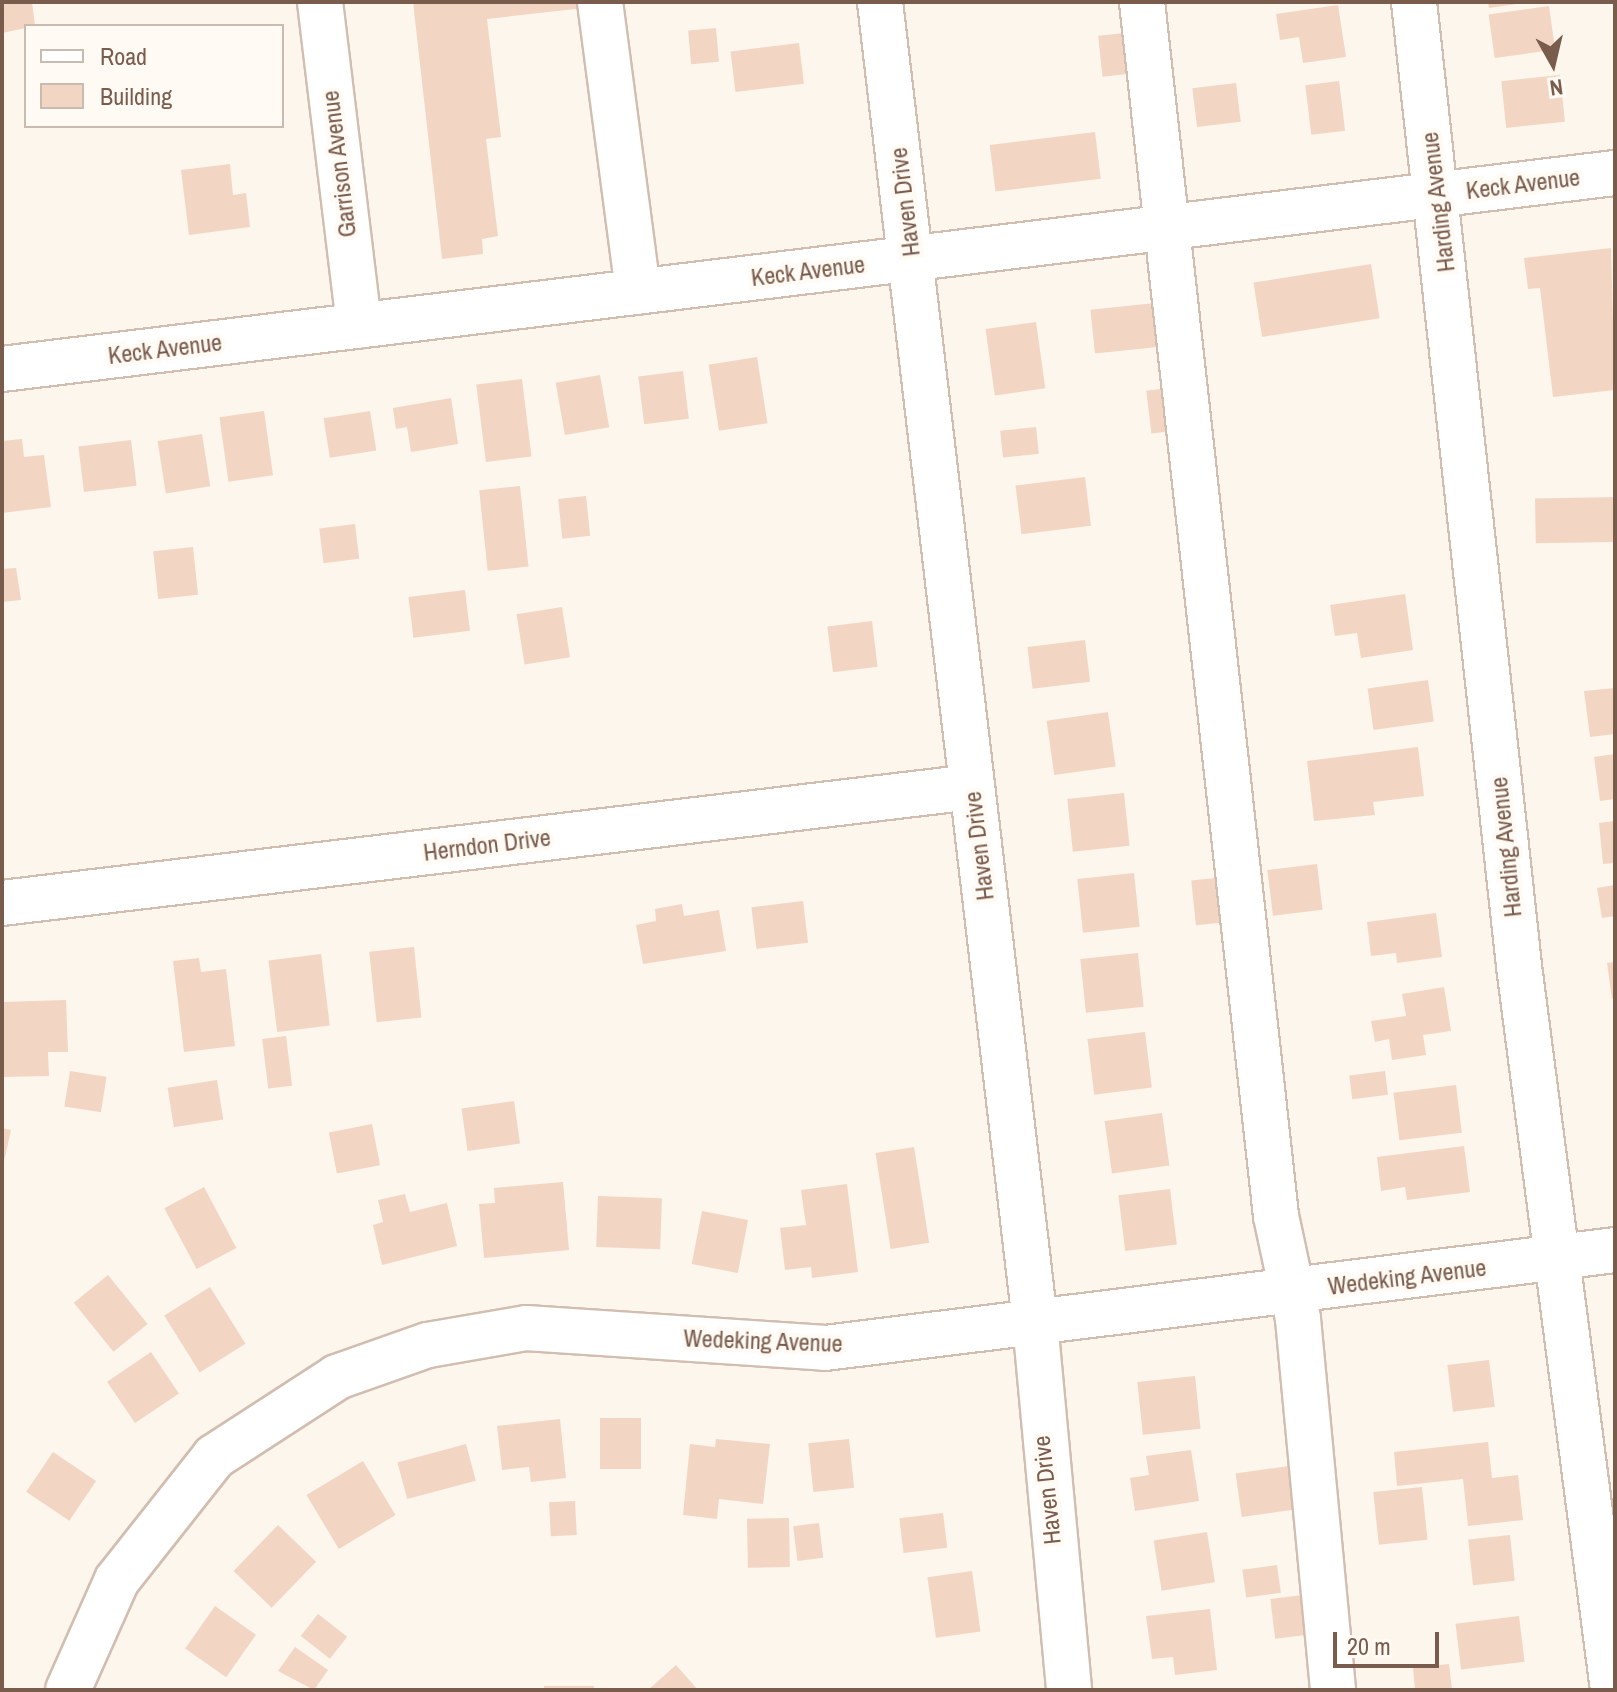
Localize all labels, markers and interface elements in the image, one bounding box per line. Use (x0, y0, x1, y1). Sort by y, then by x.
legend (24, 24, 284, 128)
north arrow (1513, 24, 1593, 104)
text: Road (100, 40, 147, 72)
text: N (1548, 72, 1565, 104)
text: Building (100, 80, 172, 112)
street label: Garrison Avenue (316, 89, 362, 239)
street label: Harding Avenue (1415, 130, 1461, 274)
street label: Haven Drive (884, 146, 926, 258)
street label: Keck Avenue (1464, 163, 1582, 205)
street label: Keck Avenue (749, 250, 867, 292)
street label: Keck Avenue (106, 328, 224, 370)
street label: Harding Avenue (1484, 775, 1528, 919)
street label: Haven Drive (958, 790, 1000, 902)
street label: Herndon Drive (422, 823, 552, 867)
street label: Wedeking Avenue (1326, 1253, 1488, 1301)
street label: Wedeking Avenue (682, 1324, 844, 1358)
street label: Haven Drive (1027, 1434, 1067, 1546)
scale bar (1337, 1616, 1443, 1666)
text: 20 m (1347, 1630, 1391, 1662)

